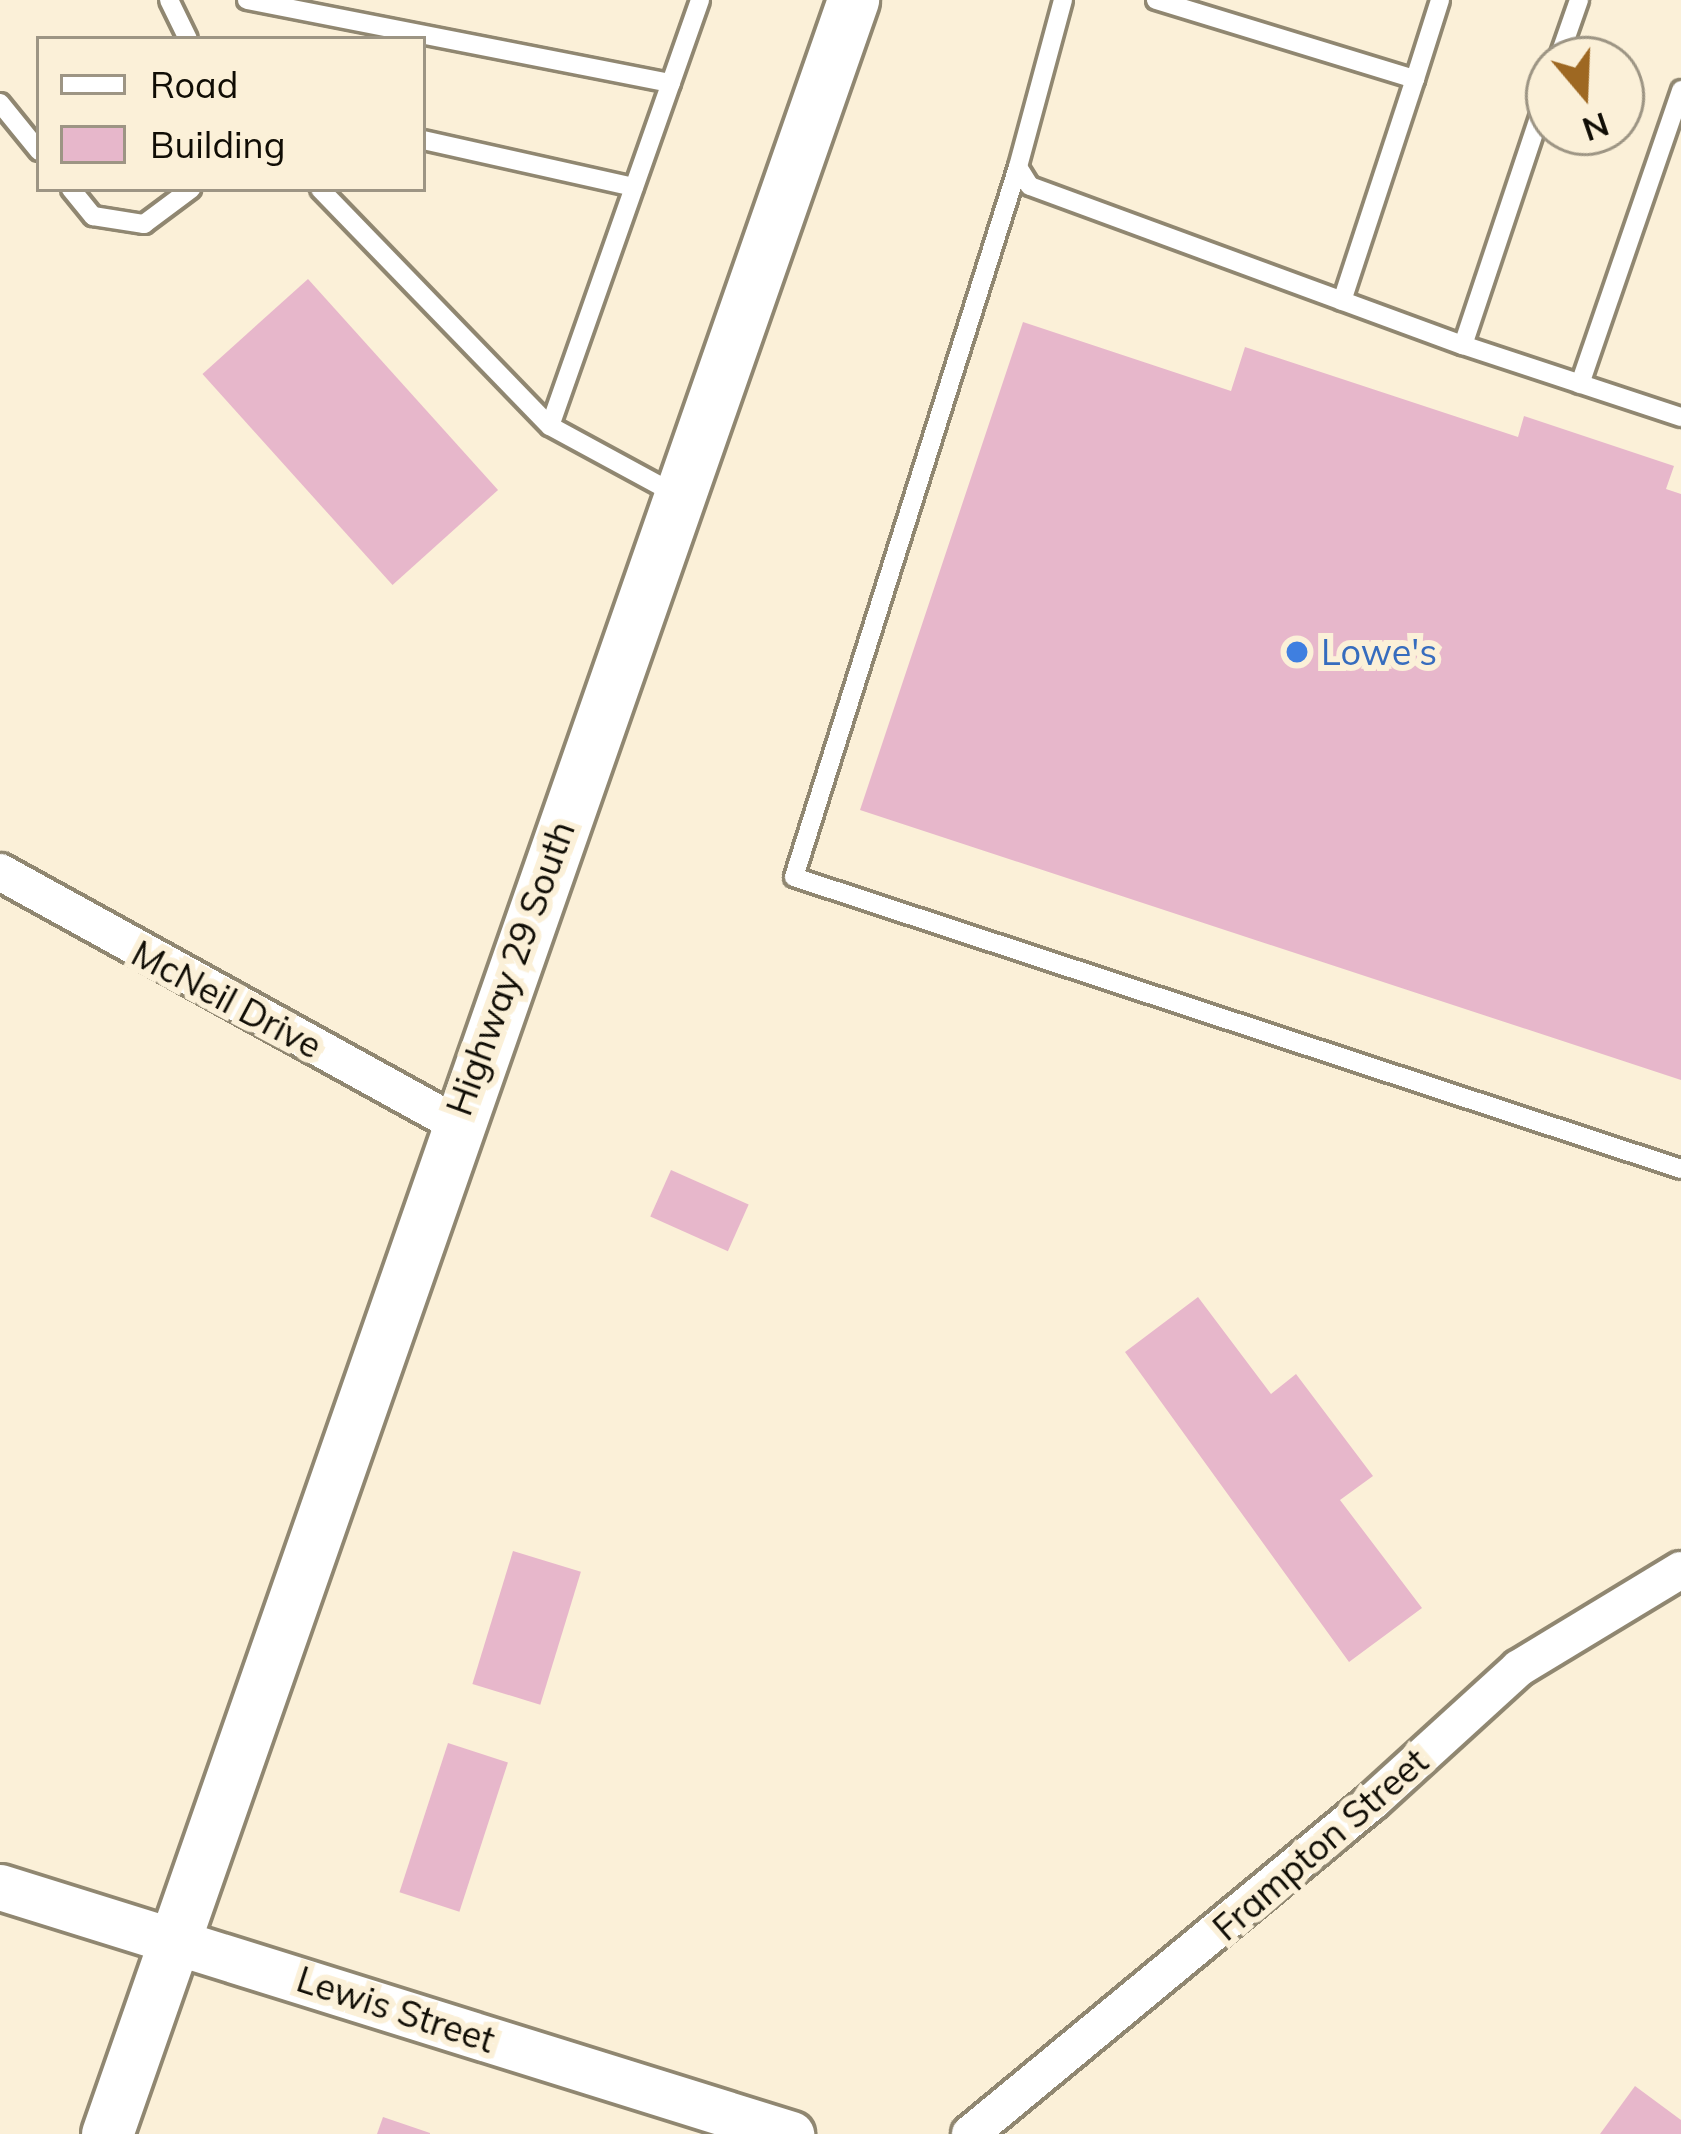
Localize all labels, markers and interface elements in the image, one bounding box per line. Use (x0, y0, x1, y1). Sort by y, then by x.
legend (36, 36, 426, 192)
north arrow (1525, 36, 1645, 156)
text: Road (150, 62, 238, 107)
text: N (1577, 104, 1614, 151)
text: Building (150, 122, 285, 167)
place label: Lowe's (1321, 630, 1437, 674)
marker: Lowe's (1284, 639, 1310, 665)
street label: Highway 29 South (437, 815, 583, 1121)
street label: McNeil Drive (125, 931, 329, 1067)
street label: Frampton Street (1204, 1739, 1436, 1949)
street label: Lewis Street (292, 1957, 500, 2061)

